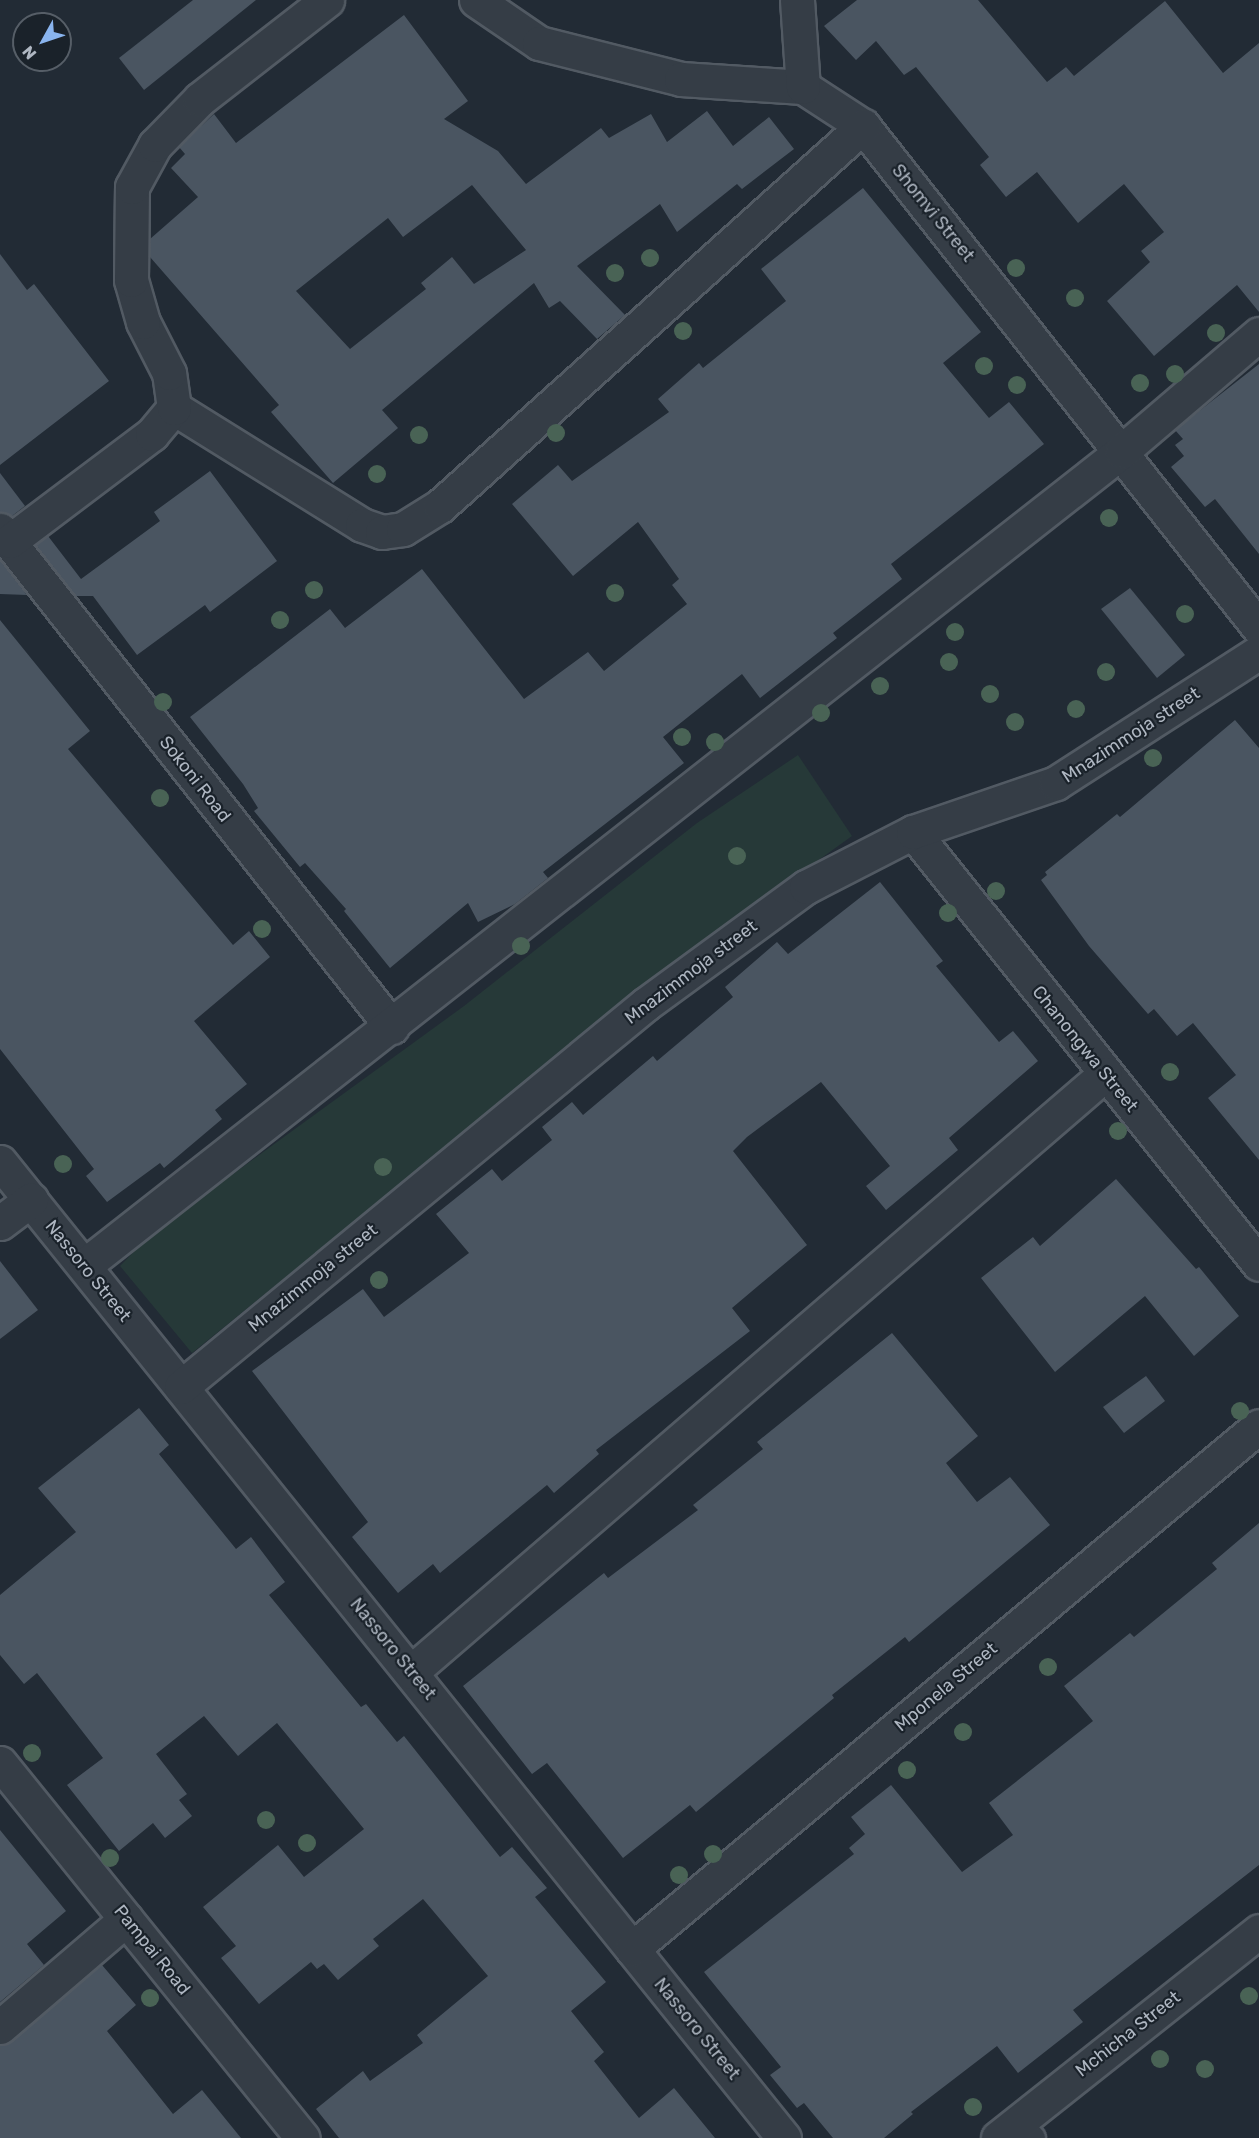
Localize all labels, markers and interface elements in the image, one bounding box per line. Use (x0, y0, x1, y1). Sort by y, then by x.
north arrow (12, 12, 72, 72)
text: N (18, 42, 40, 63)
street label: Shomvi Street (887, 160, 979, 266)
street label: Mnazimmoja street (1058, 682, 1204, 788)
street label: Sokoni Road (155, 732, 235, 826)
street label: Mnazimmoja street (621, 915, 761, 1029)
street label: Chanongwa Street (1027, 981, 1143, 1117)
street label: Nassoro Street (40, 1216, 136, 1326)
street label: Mnazimmoja street (244, 1219, 382, 1337)
street label: Nassoro Street (345, 1594, 441, 1704)
street label: Mponela Street (890, 1638, 1002, 1736)
street label: Pampai Road (109, 1901, 195, 1999)
street label: Nassoro Street (649, 1974, 745, 2084)
street label: Mchicha Street (1071, 1986, 1185, 2082)

